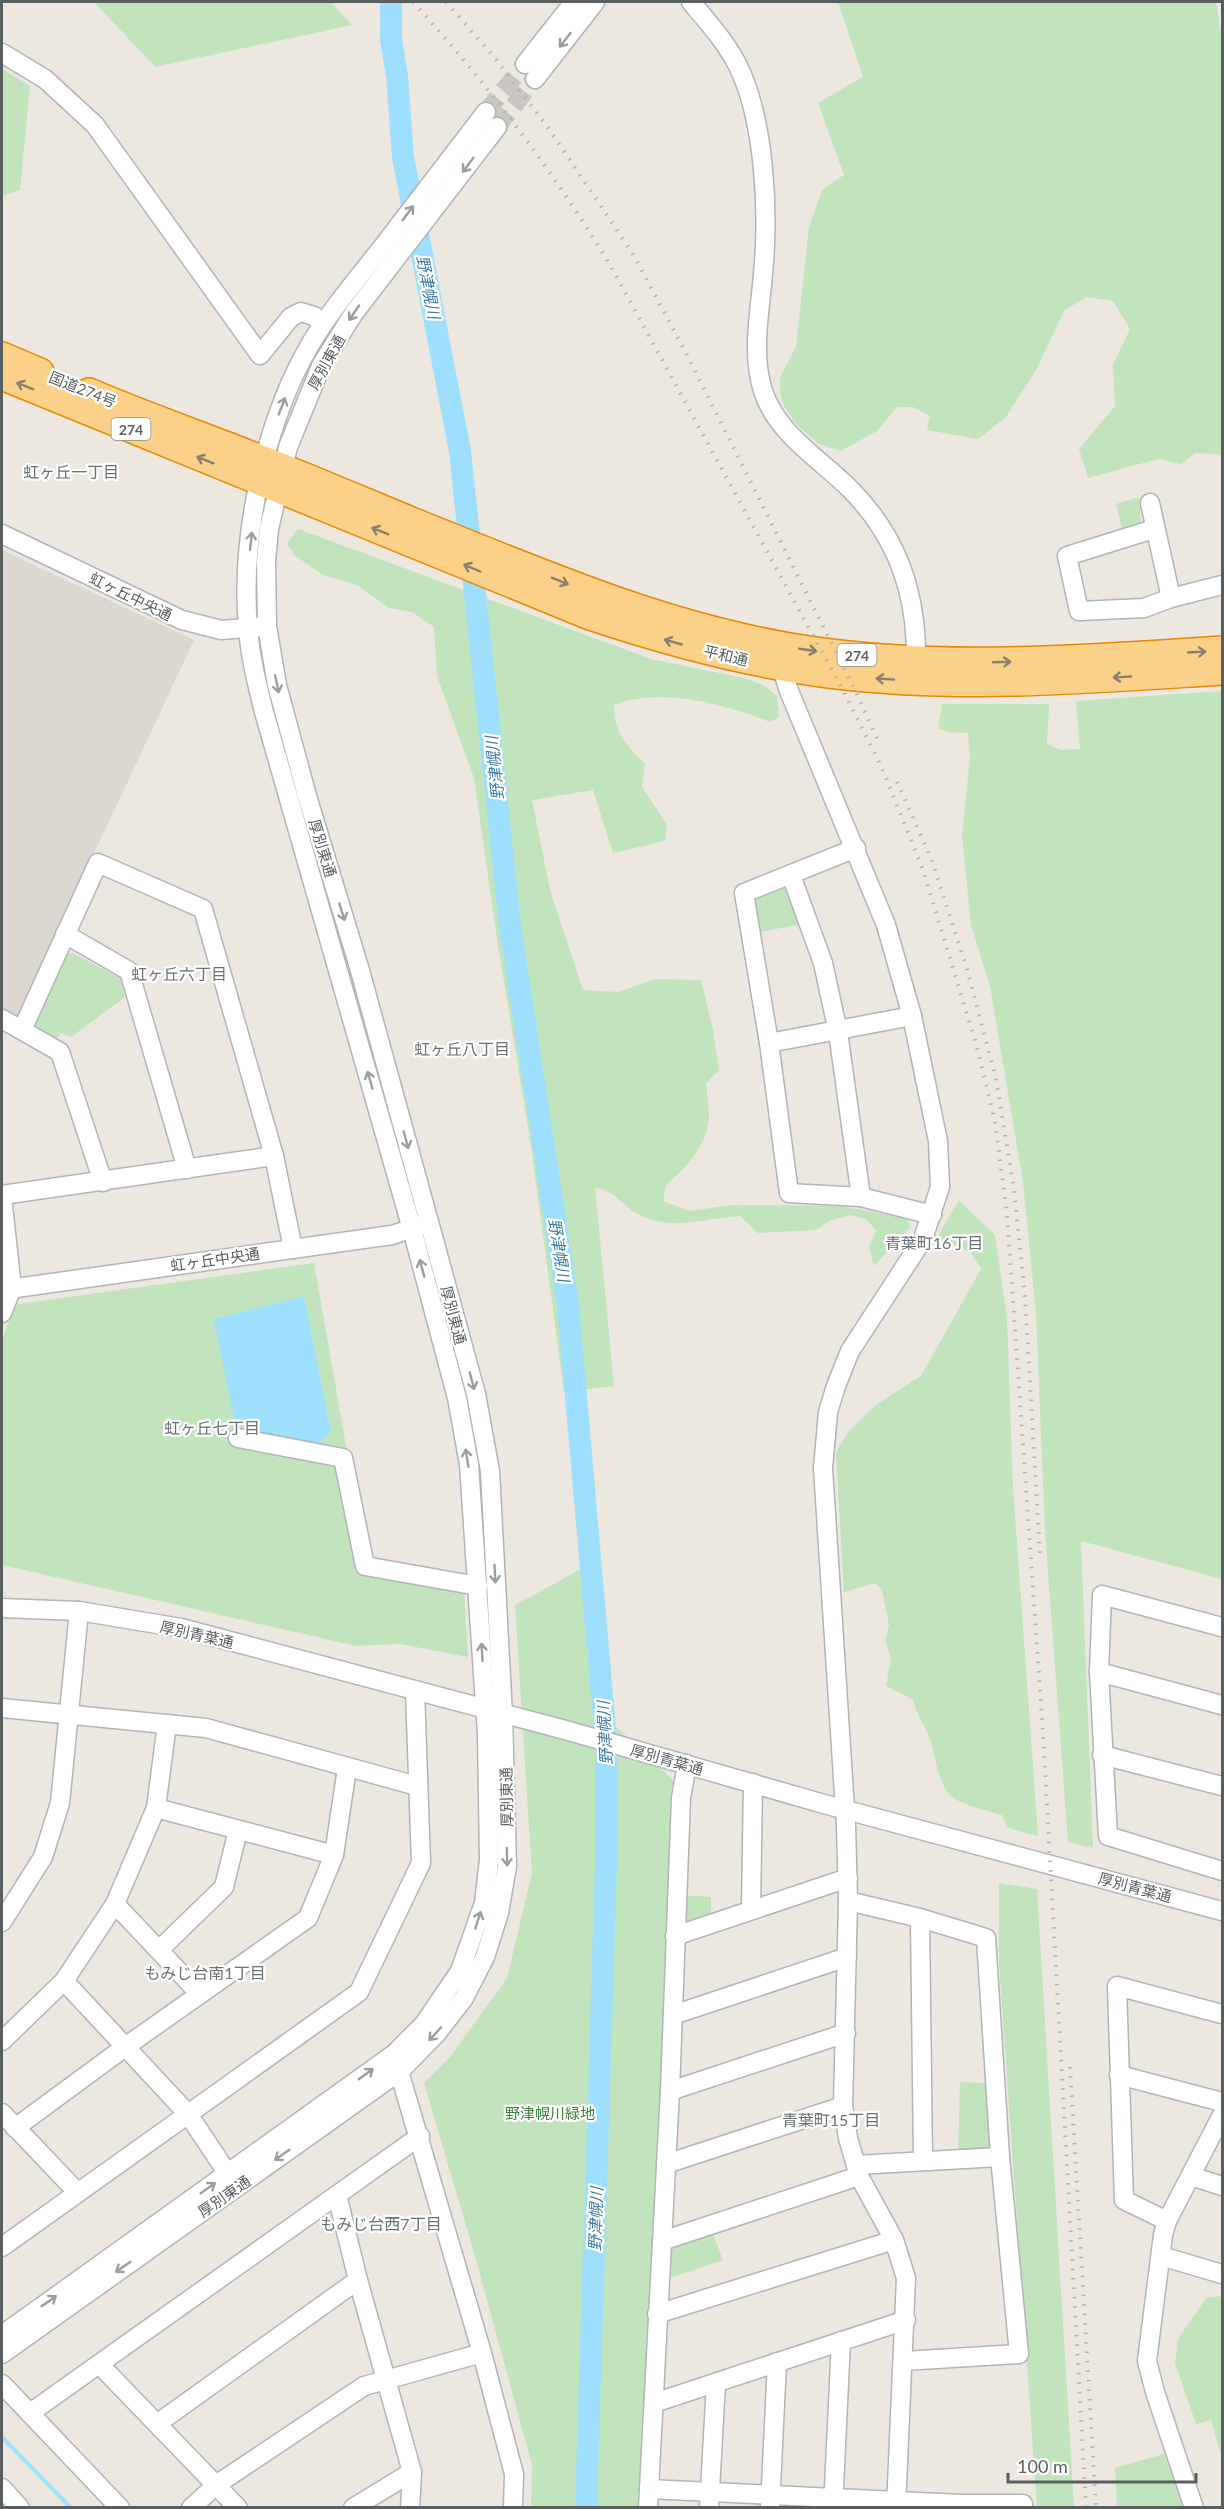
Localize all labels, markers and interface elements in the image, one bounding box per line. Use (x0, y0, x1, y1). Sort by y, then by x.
one-way arrow (558, 32, 571, 48)
one-way arrow (462, 157, 475, 173)
one-way arrow (401, 205, 414, 221)
water label: 野津幌川 (414, 254, 445, 322)
one-way arrow (348, 305, 360, 321)
street label: 厚別東通 (304, 331, 348, 393)
street label: 国道274号 (47, 367, 119, 411)
one-way arrow (16, 380, 35, 391)
one-way arrow (277, 397, 288, 415)
road number: 274 (112, 418, 150, 440)
one-way arrow (197, 454, 215, 465)
district label: 虹ヶ丘一丁目 (23, 462, 119, 481)
one-way arrow (372, 525, 390, 536)
one-way arrow (246, 532, 257, 552)
one-way arrow (464, 562, 482, 574)
street label: 虹ヶ丘中央通 (87, 568, 175, 624)
one-way arrow (550, 576, 569, 587)
one-way arrow (664, 636, 683, 647)
street label: 平和通 (702, 641, 750, 669)
one-way arrow (798, 644, 817, 655)
road number: 274 (838, 644, 876, 666)
one-way arrow (1187, 646, 1207, 657)
one-way arrow (992, 656, 1012, 667)
one-way arrow (1113, 672, 1133, 683)
one-way arrow (876, 673, 896, 684)
one-way arrow (272, 674, 283, 693)
water label: 野津幌川 (481, 733, 507, 801)
street label: 厚別東通 (306, 817, 340, 879)
one-way arrow (337, 902, 348, 921)
district label: 虹ヶ丘六丁目 (131, 964, 227, 983)
district label: 虹ヶ丘八丁目 (414, 1039, 510, 1058)
one-way arrow (364, 1071, 375, 1090)
one-way arrow (400, 1130, 412, 1149)
water label: 野津幌川 (546, 1217, 575, 1285)
district label: 青葉町16丁目 (885, 1233, 983, 1252)
street label: 虹ヶ丘中央通 (169, 1244, 261, 1274)
one-way arrow (416, 1259, 428, 1278)
street label: 厚別東通 (438, 1284, 470, 1346)
one-way arrow (467, 1371, 478, 1390)
district label: 虹ヶ丘七丁目 (164, 1418, 260, 1437)
one-way arrow (462, 1448, 473, 1468)
one-way arrow (490, 1563, 501, 1583)
street label: 厚別青葉通 (158, 1617, 236, 1651)
one-way arrow (476, 1643, 487, 1663)
water label: 野津幌川 (593, 1699, 615, 1765)
street label: 厚別青葉通 (628, 1740, 706, 1778)
street label: 厚別東通 (496, 1767, 516, 1827)
one-way arrow (501, 1847, 513, 1867)
street label: 厚別青葉通 (1096, 1869, 1174, 1905)
one-way arrow (474, 1911, 485, 1930)
district label: もみじ台南1丁目 (144, 1963, 266, 1982)
one-way arrow (428, 2027, 442, 2042)
one-way arrow (358, 2068, 374, 2080)
park label: 野津幌川緑地 (505, 2104, 595, 2122)
district label: 青葉町15丁目 (782, 2110, 880, 2129)
one-way arrow (275, 2149, 291, 2161)
street label: 厚別東通 (194, 2171, 254, 2221)
one-way arrow (200, 2182, 216, 2194)
water label: 野津幌川 (584, 2185, 606, 2251)
district label: もみじ台西7丁目 (320, 2214, 442, 2233)
one-way arrow (116, 2261, 132, 2274)
one-way arrow (41, 2295, 57, 2307)
scale bar (1008, 2446, 1196, 2484)
text: 100 m (1017, 2455, 1068, 2477)

